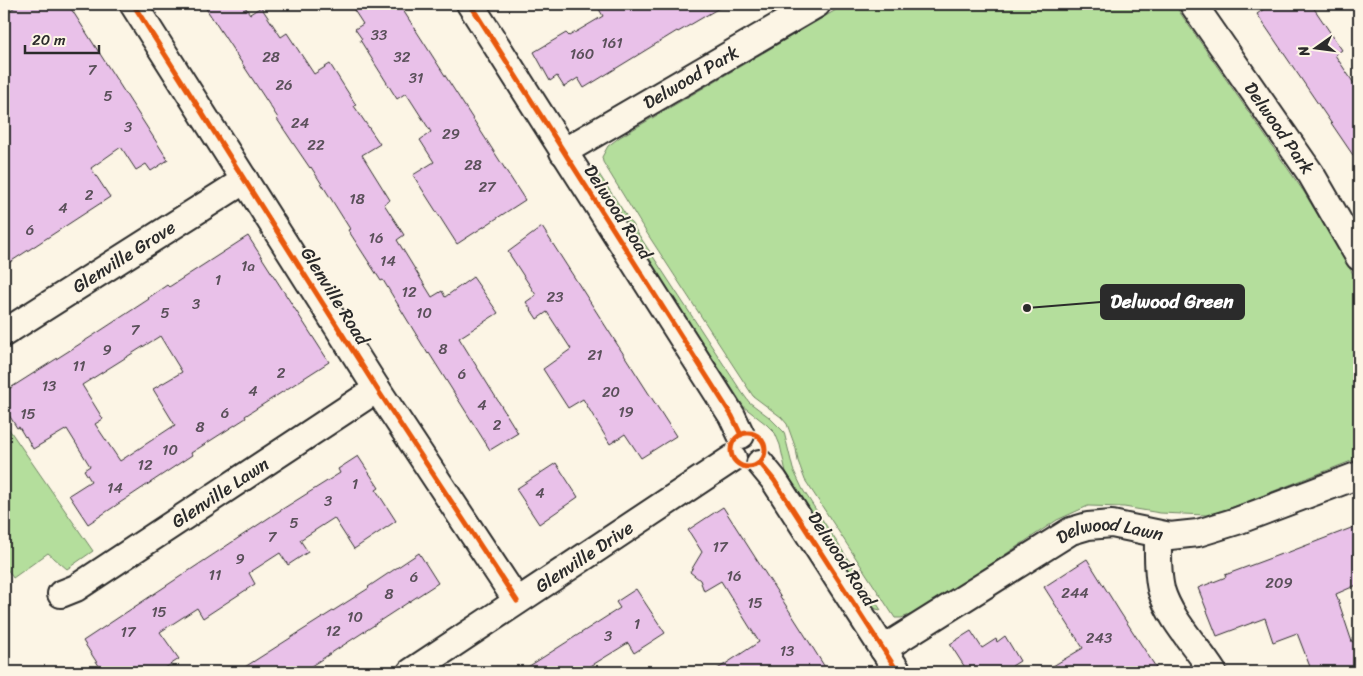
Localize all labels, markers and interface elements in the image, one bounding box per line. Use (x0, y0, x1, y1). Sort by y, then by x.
scale bar (25, 22, 99, 54)
house number: 33 (371, 22, 387, 48)
north arrow (1290, 22, 1340, 72)
text: 20 m (32, 27, 66, 53)
house number: 161 (601, 30, 623, 56)
street label: Delwood Park (637, 37, 745, 118)
house number: 160 (570, 41, 594, 67)
text: N (1290, 43, 1317, 60)
house number: 28 (262, 44, 280, 70)
house number: 32 (394, 44, 411, 70)
house number: 7 (88, 57, 98, 83)
house number: 31 (409, 65, 423, 91)
house number: 26 (275, 72, 293, 98)
street label: Delwood Park (1236, 75, 1323, 181)
house number: 5 (103, 83, 113, 109)
house number: 24 (291, 110, 309, 136)
house number: 3 (124, 114, 132, 140)
house number: 29 (442, 121, 460, 147)
house number: 22 (307, 132, 325, 158)
house number: 28 (464, 152, 482, 178)
street label: Delwood Road (575, 158, 662, 267)
house number: 27 (478, 174, 497, 200)
house number: 2 (85, 182, 94, 208)
house number: 18 (349, 186, 365, 212)
house number: 4 (58, 195, 68, 221)
street label: Glenville Grove (66, 212, 182, 302)
house number: 6 (26, 217, 34, 243)
house number: 16 (369, 225, 383, 251)
street label: Glenville Road (292, 241, 379, 353)
house number: 14 (380, 248, 396, 274)
house number: 1a (241, 253, 255, 279)
house number: 1 (215, 267, 221, 293)
house number: 12 (401, 279, 417, 305)
house number: 23 (547, 284, 563, 310)
callout: Delwood Green (1101, 285, 1244, 319)
text: Delwood Green (1110, 285, 1234, 318)
house number: 3 (192, 291, 200, 317)
house number: 5 (160, 300, 170, 326)
house number: 10 (416, 300, 432, 326)
house number: 7 (131, 317, 141, 343)
house number: 8 (438, 336, 448, 362)
house number: 9 (102, 337, 112, 363)
house number: 21 (587, 342, 603, 368)
house number: 11 (73, 353, 85, 379)
house number: 2 (277, 360, 286, 386)
house number: 6 (458, 361, 466, 387)
house number: 13 (42, 373, 56, 399)
house number: 4 (248, 378, 258, 404)
house number: 20 (602, 379, 620, 405)
house number: 4 (477, 392, 487, 418)
house number: 19 (618, 399, 634, 425)
house number: 6 (221, 400, 229, 426)
house number: 15 (20, 401, 36, 427)
house number: 2 (493, 412, 502, 438)
house number: 8 (195, 414, 205, 440)
house number: 10 (162, 437, 178, 463)
street label: Glenville Lawn (165, 448, 276, 537)
house number: 12 (137, 452, 153, 478)
house number: 1 (352, 471, 358, 497)
house number: 14 (107, 475, 123, 501)
house number: 4 (535, 480, 545, 506)
house number: 3 (324, 488, 332, 514)
street label: Delwood Road (799, 505, 886, 614)
street label: Delwood Lawn (1049, 508, 1166, 553)
house number: 5 (289, 510, 299, 536)
street label: Glenville Drive (528, 512, 640, 601)
house number: 7 (268, 524, 278, 550)
house number: 17 (712, 534, 729, 560)
house number: 9 (235, 546, 245, 572)
house number: 11 (209, 562, 221, 588)
house number: 16 (727, 563, 741, 589)
house number: 6 (410, 564, 418, 590)
house number: 209 (1265, 570, 1293, 596)
house number: 244 (1061, 580, 1089, 606)
house number: 8 (384, 581, 394, 607)
house number: 15 (747, 590, 763, 616)
house number: 15 (151, 599, 167, 625)
house number: 10 (347, 604, 363, 630)
house number: 1 (634, 611, 640, 637)
house number: 12 (325, 618, 341, 644)
house number: 17 (120, 619, 137, 645)
house number: 3 (604, 623, 612, 649)
house number: 243 (1086, 625, 1112, 651)
house number: 13 (780, 638, 794, 664)

